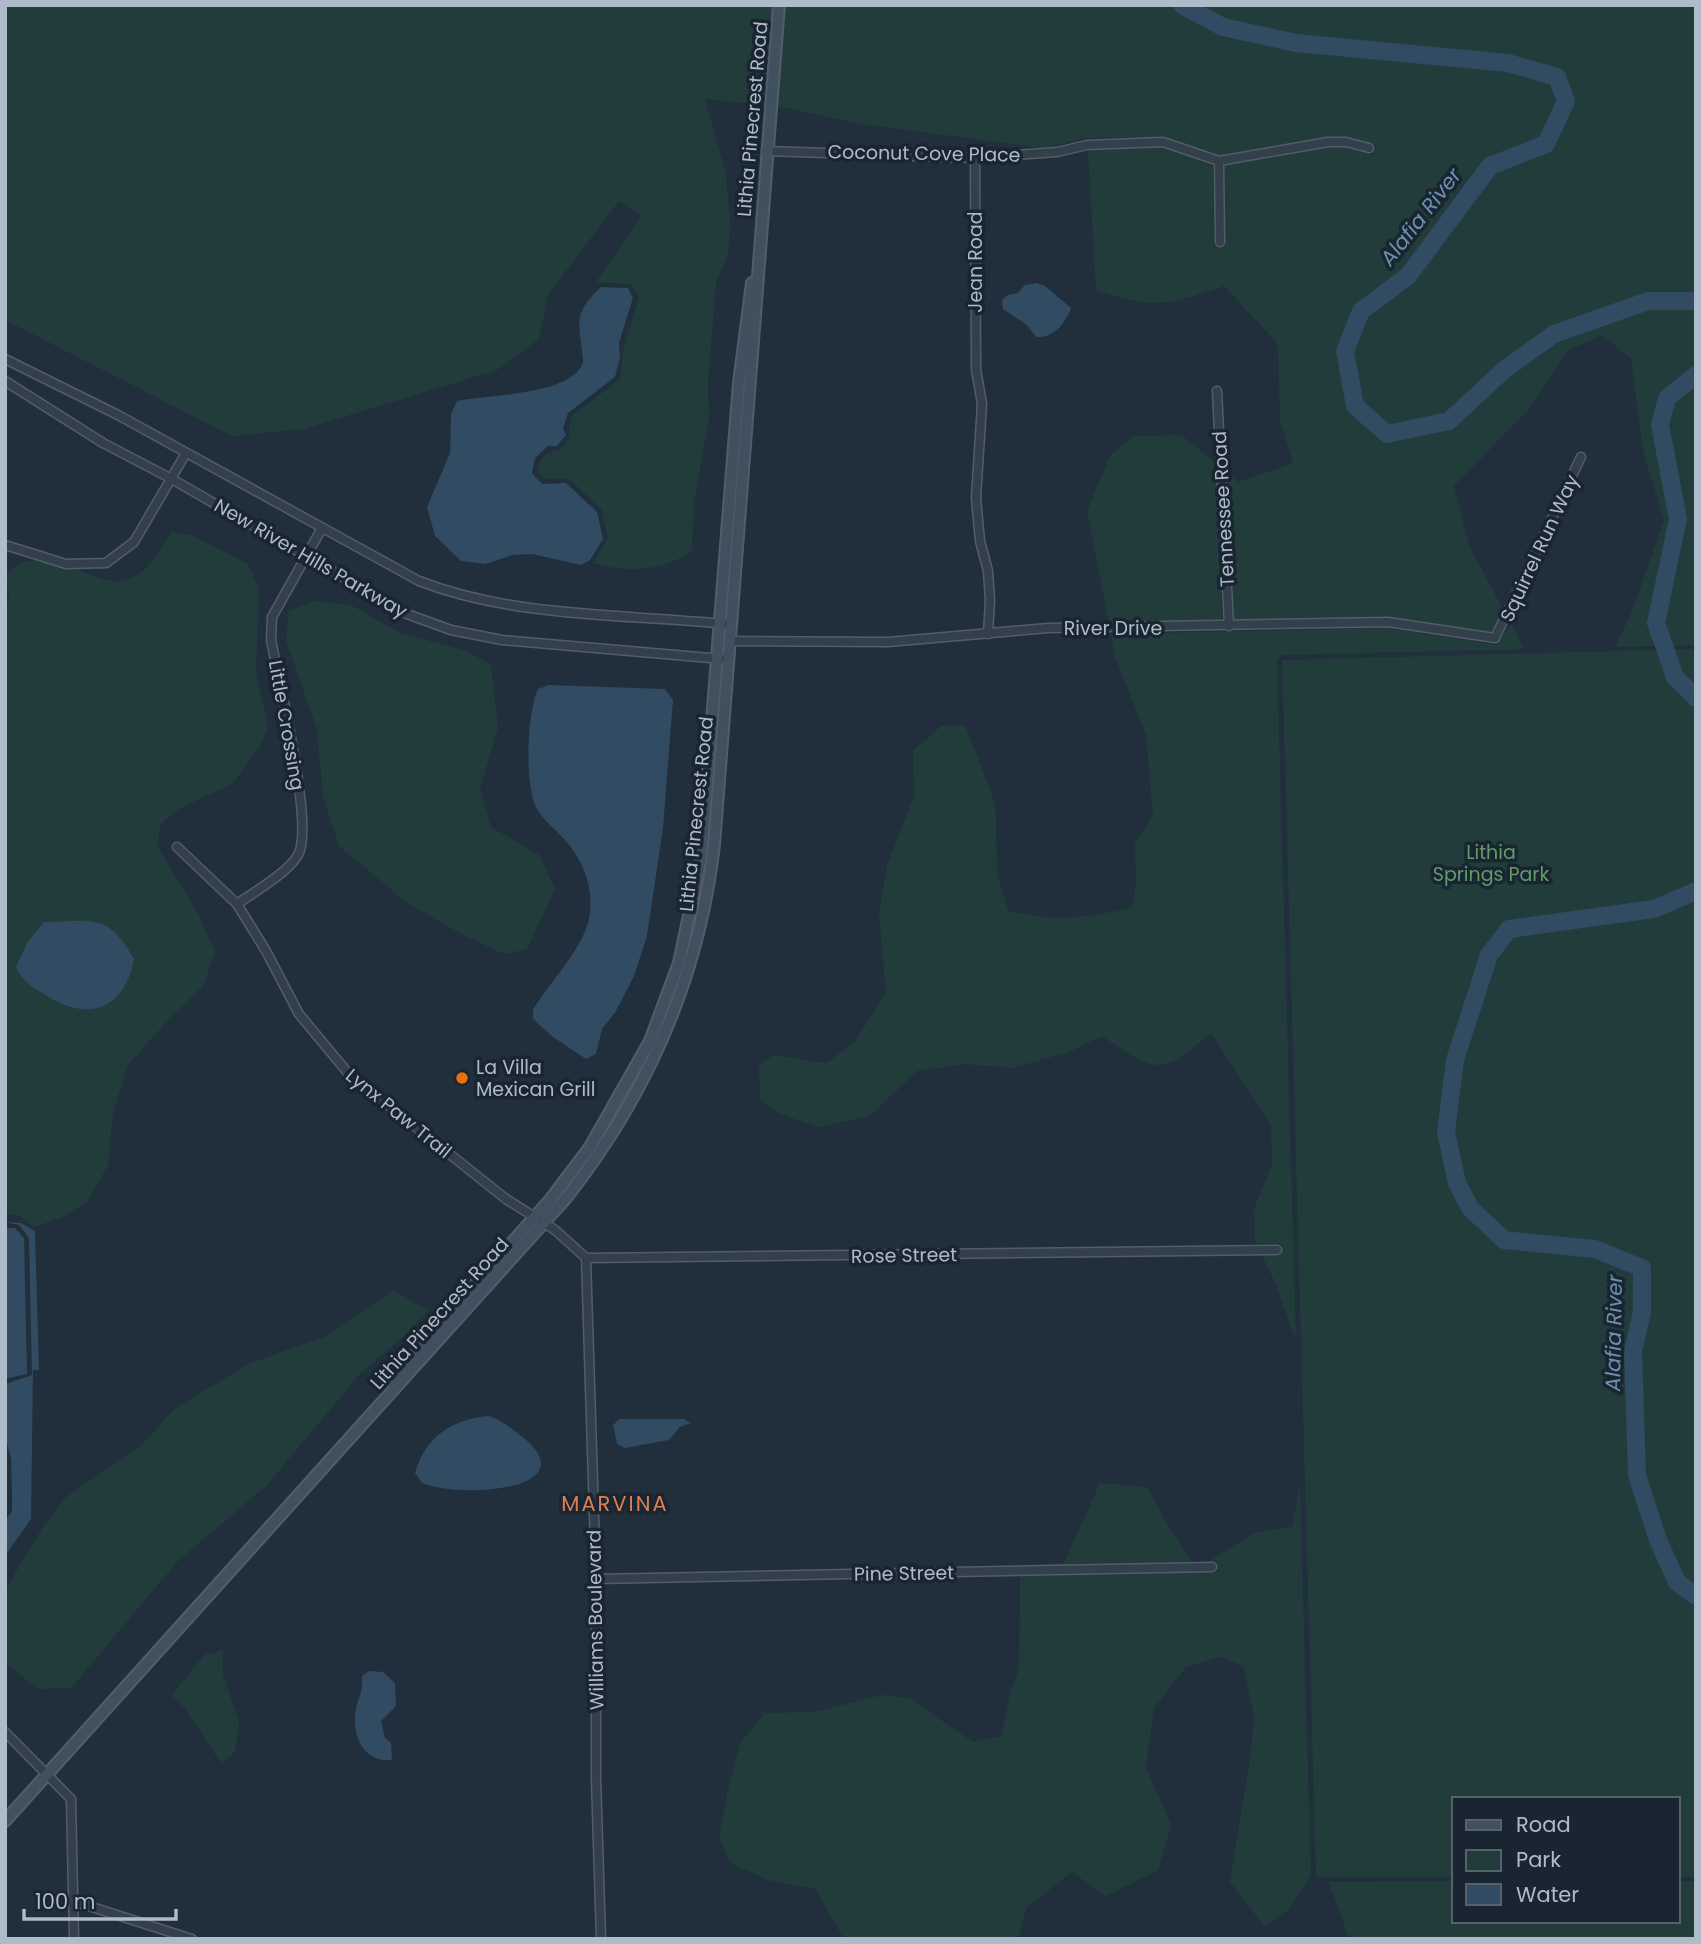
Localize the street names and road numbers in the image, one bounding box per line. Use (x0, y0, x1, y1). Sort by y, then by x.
street label: Lithia Pinecrest Road (731, 20, 774, 218)
street label: Coconut Cove Place (827, 138, 1021, 169)
street label: Jean Road (962, 211, 989, 313)
street label: Tennessee Road (1206, 430, 1241, 588)
street label: Squirrel Run Way (1494, 470, 1586, 626)
street label: New River Hills Parkway (209, 492, 412, 625)
street label: River Drive (1064, 615, 1162, 642)
street label: Little Crossing (262, 658, 311, 792)
street label: Lithia Pinecrest Road (673, 715, 720, 913)
street label: Lynx Paw Trail (340, 1062, 457, 1165)
street label: Lithia Pinecrest Road (364, 1232, 515, 1395)
street label: Rose Street (851, 1241, 957, 1270)
street label: Williams Boulevard (580, 1530, 611, 1710)
street label: Pine Street (854, 1559, 954, 1588)

